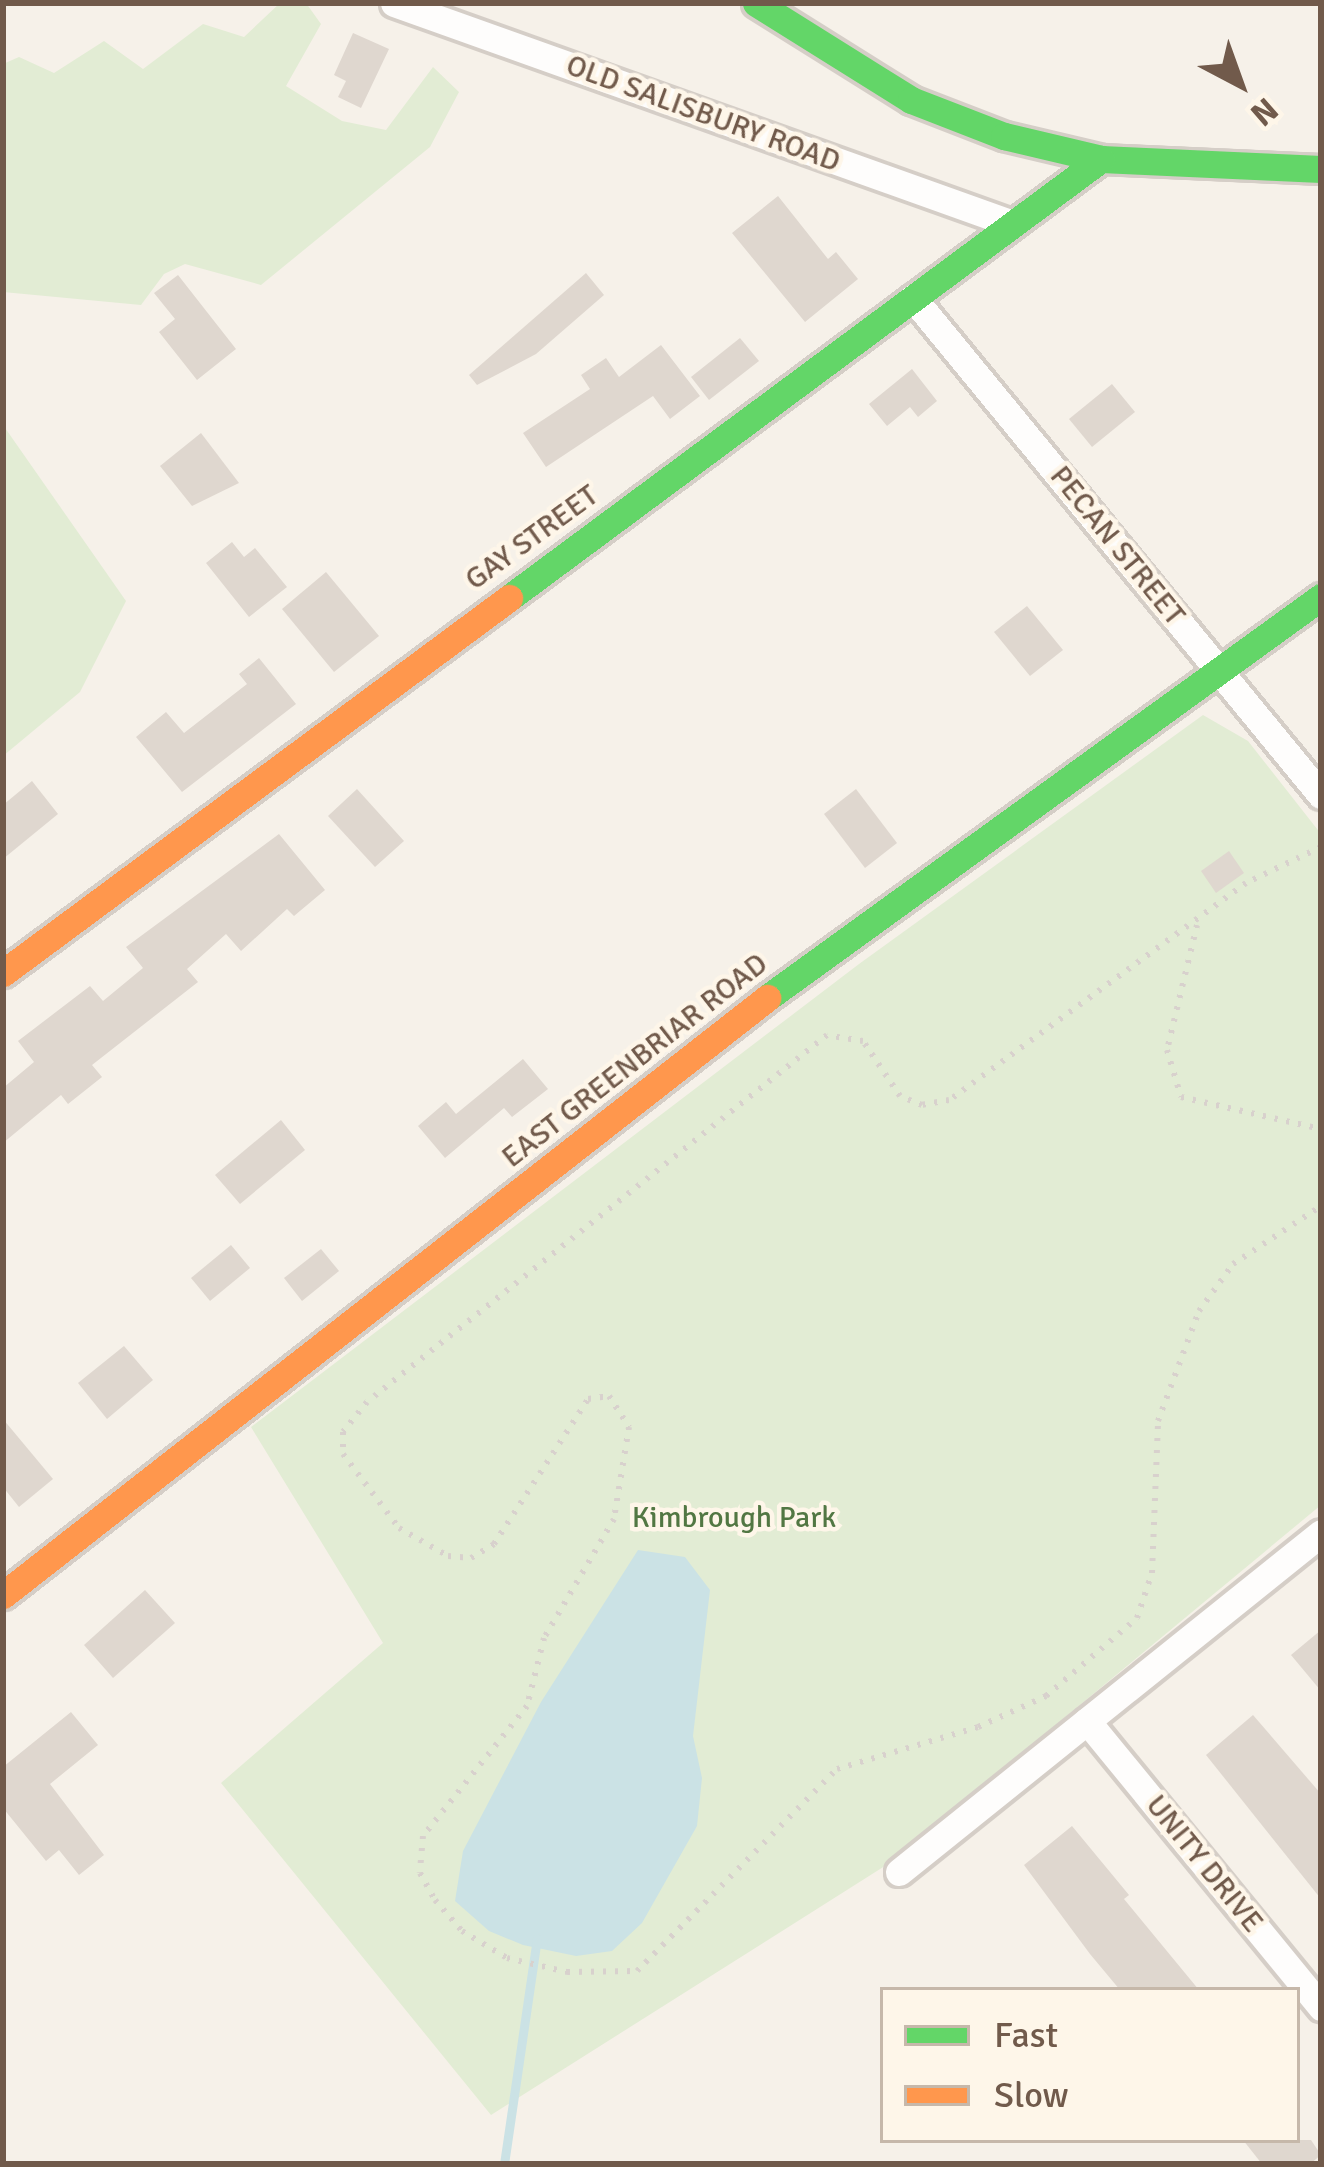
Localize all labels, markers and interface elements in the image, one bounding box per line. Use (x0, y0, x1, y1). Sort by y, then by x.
north arrow (1180, 24, 1300, 144)
street label: OLD SALISBURY ROAD (561, 48, 845, 180)
text: N (1242, 89, 1286, 135)
street label: PECAN STREET (1042, 459, 1192, 633)
street label: GAY STREET (459, 478, 605, 598)
street label: EAST GREENBRIAR ROAD (495, 946, 775, 1176)
park label: Kimbrough Park (632, 1500, 836, 1536)
street label: UNITY DRIVE (1138, 1788, 1270, 1940)
legend (880, 1987, 1300, 2143)
text: Fast (994, 2013, 1058, 2058)
text: Slow (994, 2073, 1069, 2118)

